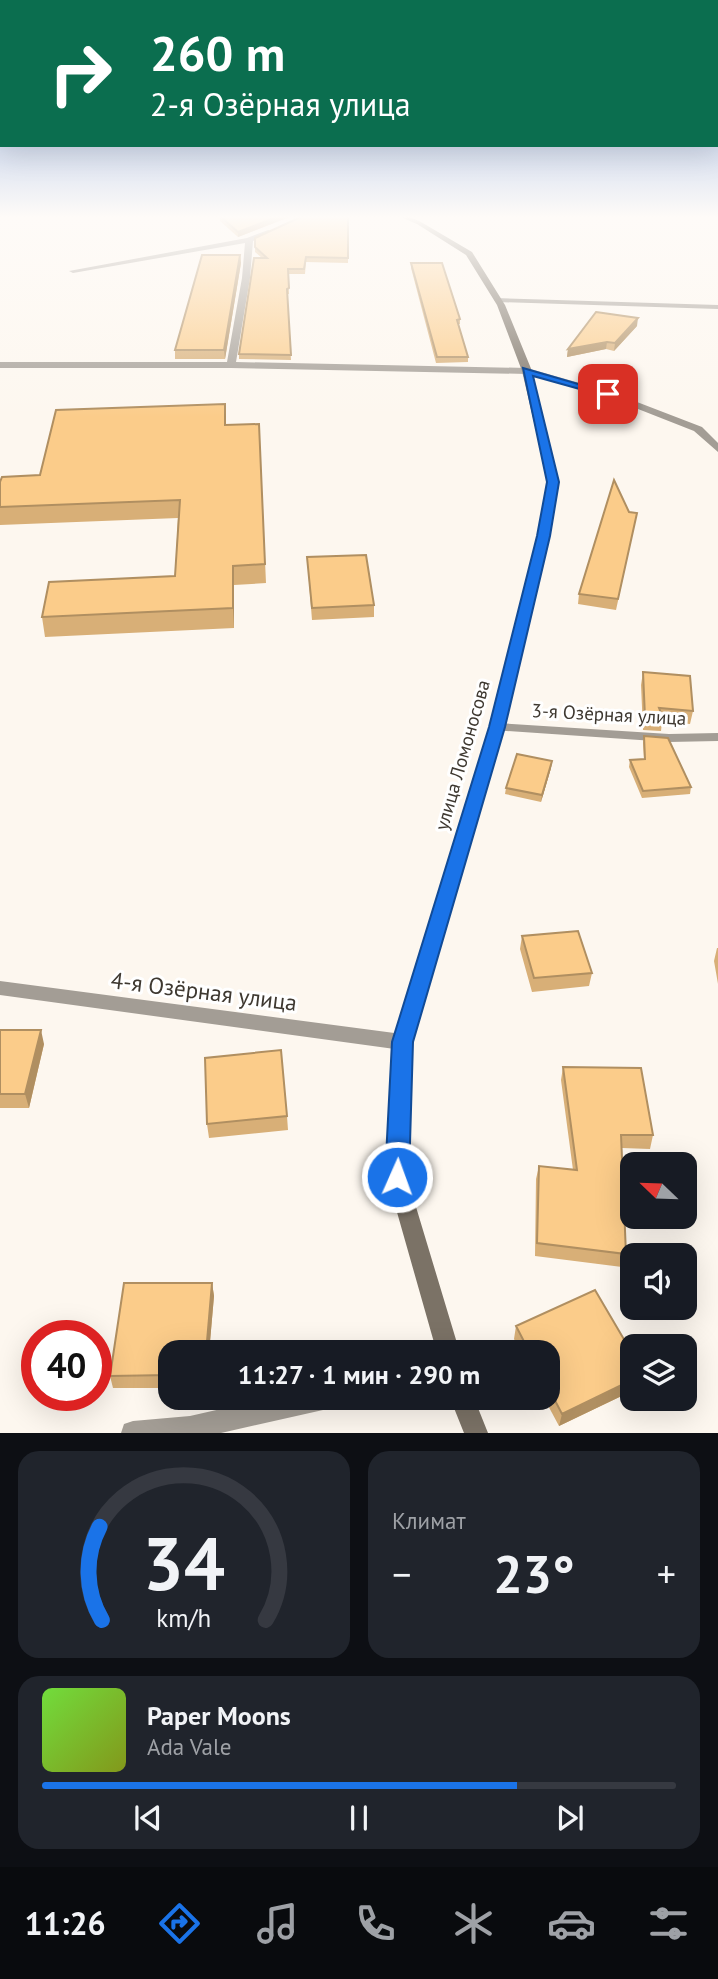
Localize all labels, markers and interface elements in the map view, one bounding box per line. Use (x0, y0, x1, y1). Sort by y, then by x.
text: 260 m (150, 21, 285, 85)
icon: right (35, 28, 126, 119)
text: 2-я Озёрная улица (150, 83, 411, 125)
pin (578, 364, 638, 424)
icon: arrive (589, 375, 627, 413)
street label: улица Ломоносова (429, 677, 495, 833)
street label: 3-я Озёрная улица (531, 698, 687, 730)
street label: 4-я Озёрная улица (109, 965, 299, 1017)
position arrow (360, 1140, 434, 1214)
north arrow (620, 1152, 696, 1228)
map controls (620, 1152, 697, 1411)
button: sound (620, 1243, 697, 1320)
speed limit sign: 40 (21, 1320, 112, 1411)
button: layers (620, 1334, 697, 1411)
text: 11:27 · 1 мин · 290 m (238, 1358, 480, 1391)
text: Климат (392, 1506, 466, 1535)
text: 34 (143, 1517, 225, 1611)
text: 23° (493, 1540, 575, 1607)
text: − (392, 1549, 411, 1598)
text: + (657, 1549, 676, 1598)
text: km/h (157, 1602, 211, 1634)
text: Paper Moons (147, 1699, 291, 1732)
text: Ada Vale (147, 1732, 231, 1761)
icon: previous (129, 1799, 167, 1837)
icon: pause (340, 1799, 378, 1837)
icon: next (551, 1799, 589, 1837)
icon: directions (155, 1899, 204, 1948)
icon: music (253, 1899, 302, 1948)
icon: phone (351, 1899, 400, 1948)
icon: climate (449, 1899, 498, 1948)
icon: car (547, 1899, 596, 1948)
icon: filters (644, 1899, 693, 1948)
text: 11:26 (24, 1902, 106, 1944)

